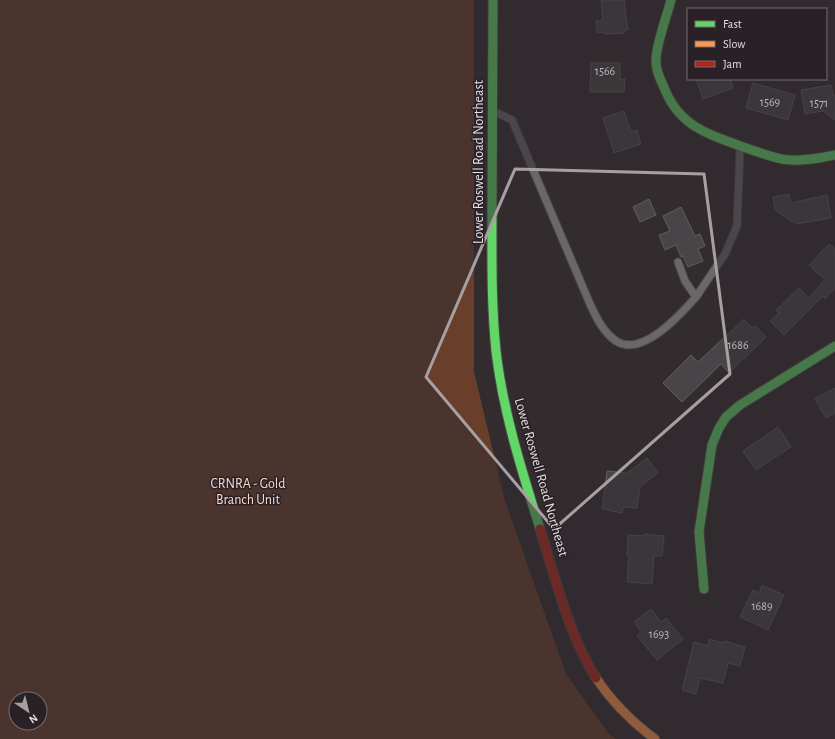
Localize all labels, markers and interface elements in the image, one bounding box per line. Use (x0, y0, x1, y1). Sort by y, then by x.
legend (687, 8, 827, 80)
text: Fast (723, 18, 742, 30)
text: Slow (723, 38, 745, 50)
text: Jam (723, 58, 742, 70)
house number: 1566 (595, 65, 616, 77)
street label: Lower Roswell Road Northeast (472, 79, 486, 244)
house number: 1569 (760, 96, 781, 108)
house number: 1571 (810, 97, 828, 109)
house number: 1686 (727, 339, 749, 351)
street label: Lower Roswell Road Northeast (512, 396, 571, 559)
park label: CRNRA - Gold Branch Unit (210, 477, 286, 507)
house number: 1689 (751, 600, 773, 612)
house number: 1693 (649, 628, 669, 640)
north arrow (8, 691, 48, 731)
text: N (27, 712, 40, 725)

